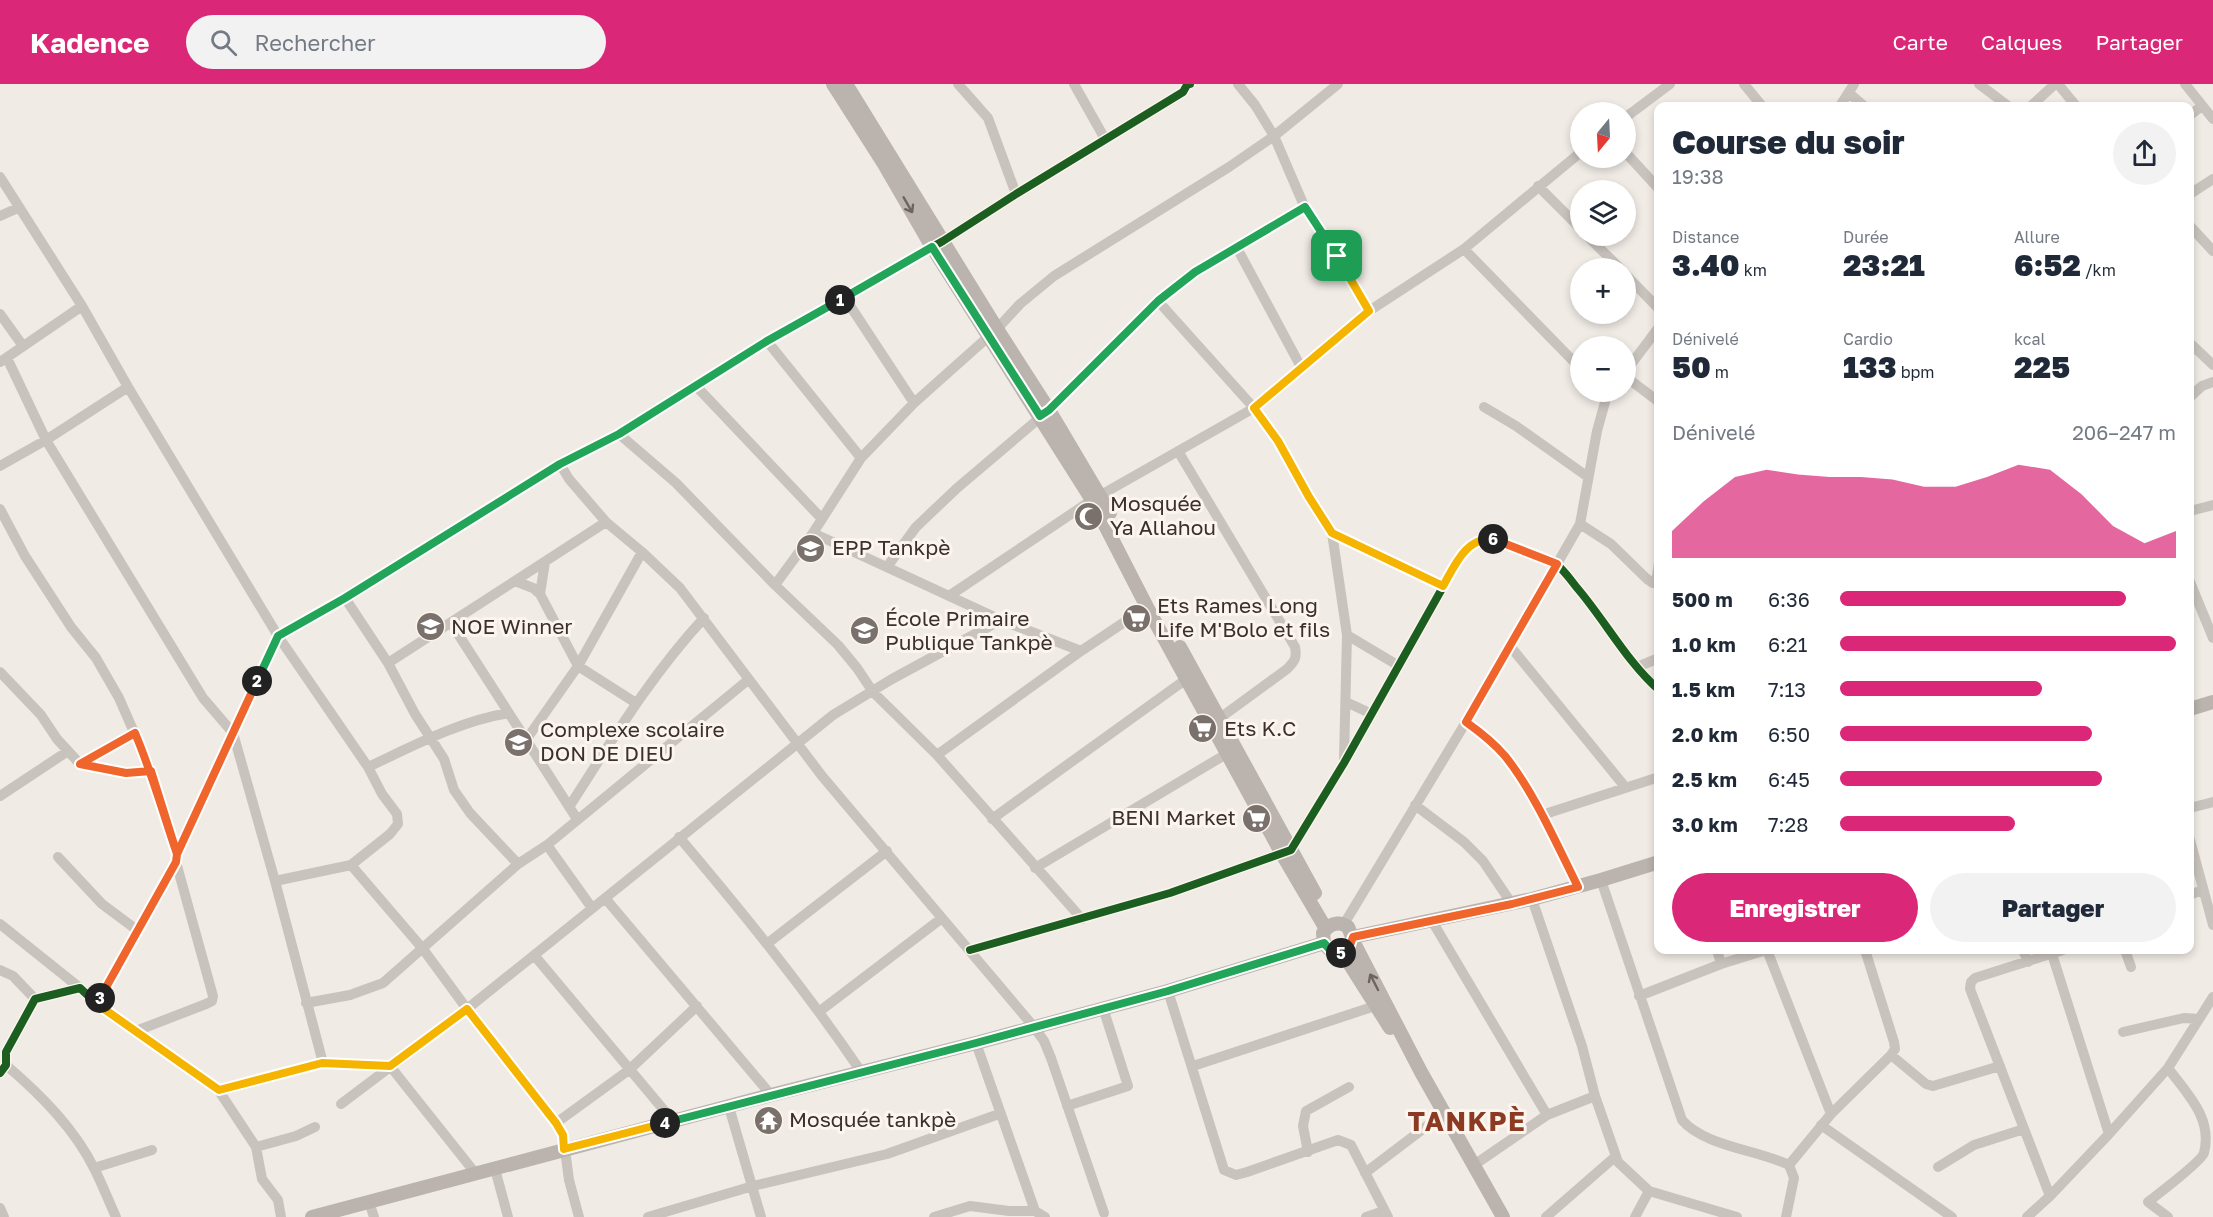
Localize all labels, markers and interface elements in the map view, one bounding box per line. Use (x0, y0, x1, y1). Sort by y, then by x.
search box (186, 15, 606, 69)
text: Kadence (30, 26, 150, 59)
icon: search (207, 26, 240, 59)
text: Rechercher (255, 29, 376, 56)
text: Carte (1892, 29, 1948, 55)
text: Calques (1981, 29, 2062, 55)
text: Partager (2095, 29, 2183, 55)
north arrow (1570, 102, 1636, 168)
map controls (1570, 102, 1636, 402)
text: Course du soir (1672, 122, 1905, 161)
button: share (2113, 122, 2176, 185)
text: 19:38 (1672, 164, 1724, 188)
button: layers (1570, 180, 1636, 246)
one-way arrow (902, 197, 914, 214)
text: Distance (1672, 227, 1739, 247)
text: Durée (1843, 227, 1889, 247)
text: Allure (2014, 227, 2060, 247)
pin (1311, 230, 1362, 281)
icon: arrive (1320, 239, 1353, 272)
text: 3.40 (1672, 247, 1740, 283)
text: 23:21 (1843, 247, 1925, 283)
text: 6:52 (2014, 247, 2081, 283)
button: + (1570, 258, 1636, 324)
text: km (1740, 260, 1767, 280)
text: /km (2081, 260, 2116, 280)
pin: 1 (825, 285, 855, 315)
text: 1 (836, 290, 844, 310)
text: Dénivelé (1672, 329, 1739, 349)
text: Cardio (1843, 329, 1893, 349)
text: kcal (2014, 329, 2046, 349)
button: − (1570, 336, 1636, 402)
text: 50 (1672, 349, 1711, 385)
text: 133 (1843, 349, 1897, 385)
text: 225 (2014, 349, 2070, 385)
text: m (1711, 362, 1729, 382)
text: bpm (1897, 362, 1934, 382)
text: Dénivelé (1672, 420, 1755, 444)
text: 206–247 m (2072, 420, 2176, 444)
place label: Mosquée Ya Allahou (1110, 490, 1216, 540)
mosque icon: Mosquée Ya Allahou (1073, 500, 1105, 532)
pin: 6 (1478, 524, 1508, 554)
text: 6 (1488, 529, 1498, 549)
school or university icon: EPP Tankpè (795, 532, 827, 564)
place label: EPP Tankpè (832, 534, 950, 560)
text: 500 m (1672, 587, 1733, 611)
text: 6:36 (1768, 587, 1810, 611)
place label: Ets Rames Long Life M'Bolo et fils (1157, 592, 1330, 642)
supermarket icon: Ets Rames Long Life M'Bolo et fils (1120, 602, 1152, 634)
place label: École Primaire Publique Tankpè (885, 605, 1053, 655)
school or university icon: NOE Winner (414, 611, 446, 643)
place label: NOE Winner (451, 613, 573, 639)
school or university icon: École Primaire Publique Tankpè (848, 615, 880, 647)
text: 1.0 km (1672, 632, 1736, 656)
text: 6:21 (1768, 632, 1807, 656)
pin: 2 (242, 666, 272, 696)
text: 2 (252, 671, 262, 691)
text: 1.5 km (1672, 677, 1735, 701)
text: 7:13 (1768, 677, 1806, 701)
supermarket icon: Ets K.C (1187, 713, 1219, 745)
place label: Ets K.C (1224, 715, 1296, 741)
place label: Complexe scolaire DON DE DIEU (540, 716, 725, 766)
text: 2.0 km (1672, 722, 1738, 746)
text: 6:50 (1768, 722, 1810, 746)
school or university icon: Complexe scolaire DON DE DIEU (503, 726, 535, 758)
text: 2.5 km (1672, 767, 1737, 791)
text: 6:45 (1768, 767, 1810, 791)
supermarket icon: BENI Market (1241, 802, 1273, 834)
place label: BENI Market (1111, 804, 1236, 830)
text: 3.0 km (1672, 812, 1738, 836)
text: 7:28 (1768, 812, 1808, 836)
button: Enregistrer (1672, 873, 1918, 942)
button: Partager (1930, 873, 2176, 942)
pin: 5 (1326, 938, 1356, 968)
text: 5 (1336, 943, 1346, 963)
one-way arrow (1368, 974, 1379, 992)
pin: 3 (85, 983, 115, 1013)
text: 3 (95, 988, 105, 1008)
temple icon: Mosquée tankpè (752, 1104, 784, 1136)
district label: TANKPÈ (1408, 1105, 1526, 1137)
place label: Mosquée tankpè (789, 1106, 956, 1132)
pin: 4 (650, 1108, 680, 1138)
text: 4 (660, 1113, 670, 1133)

